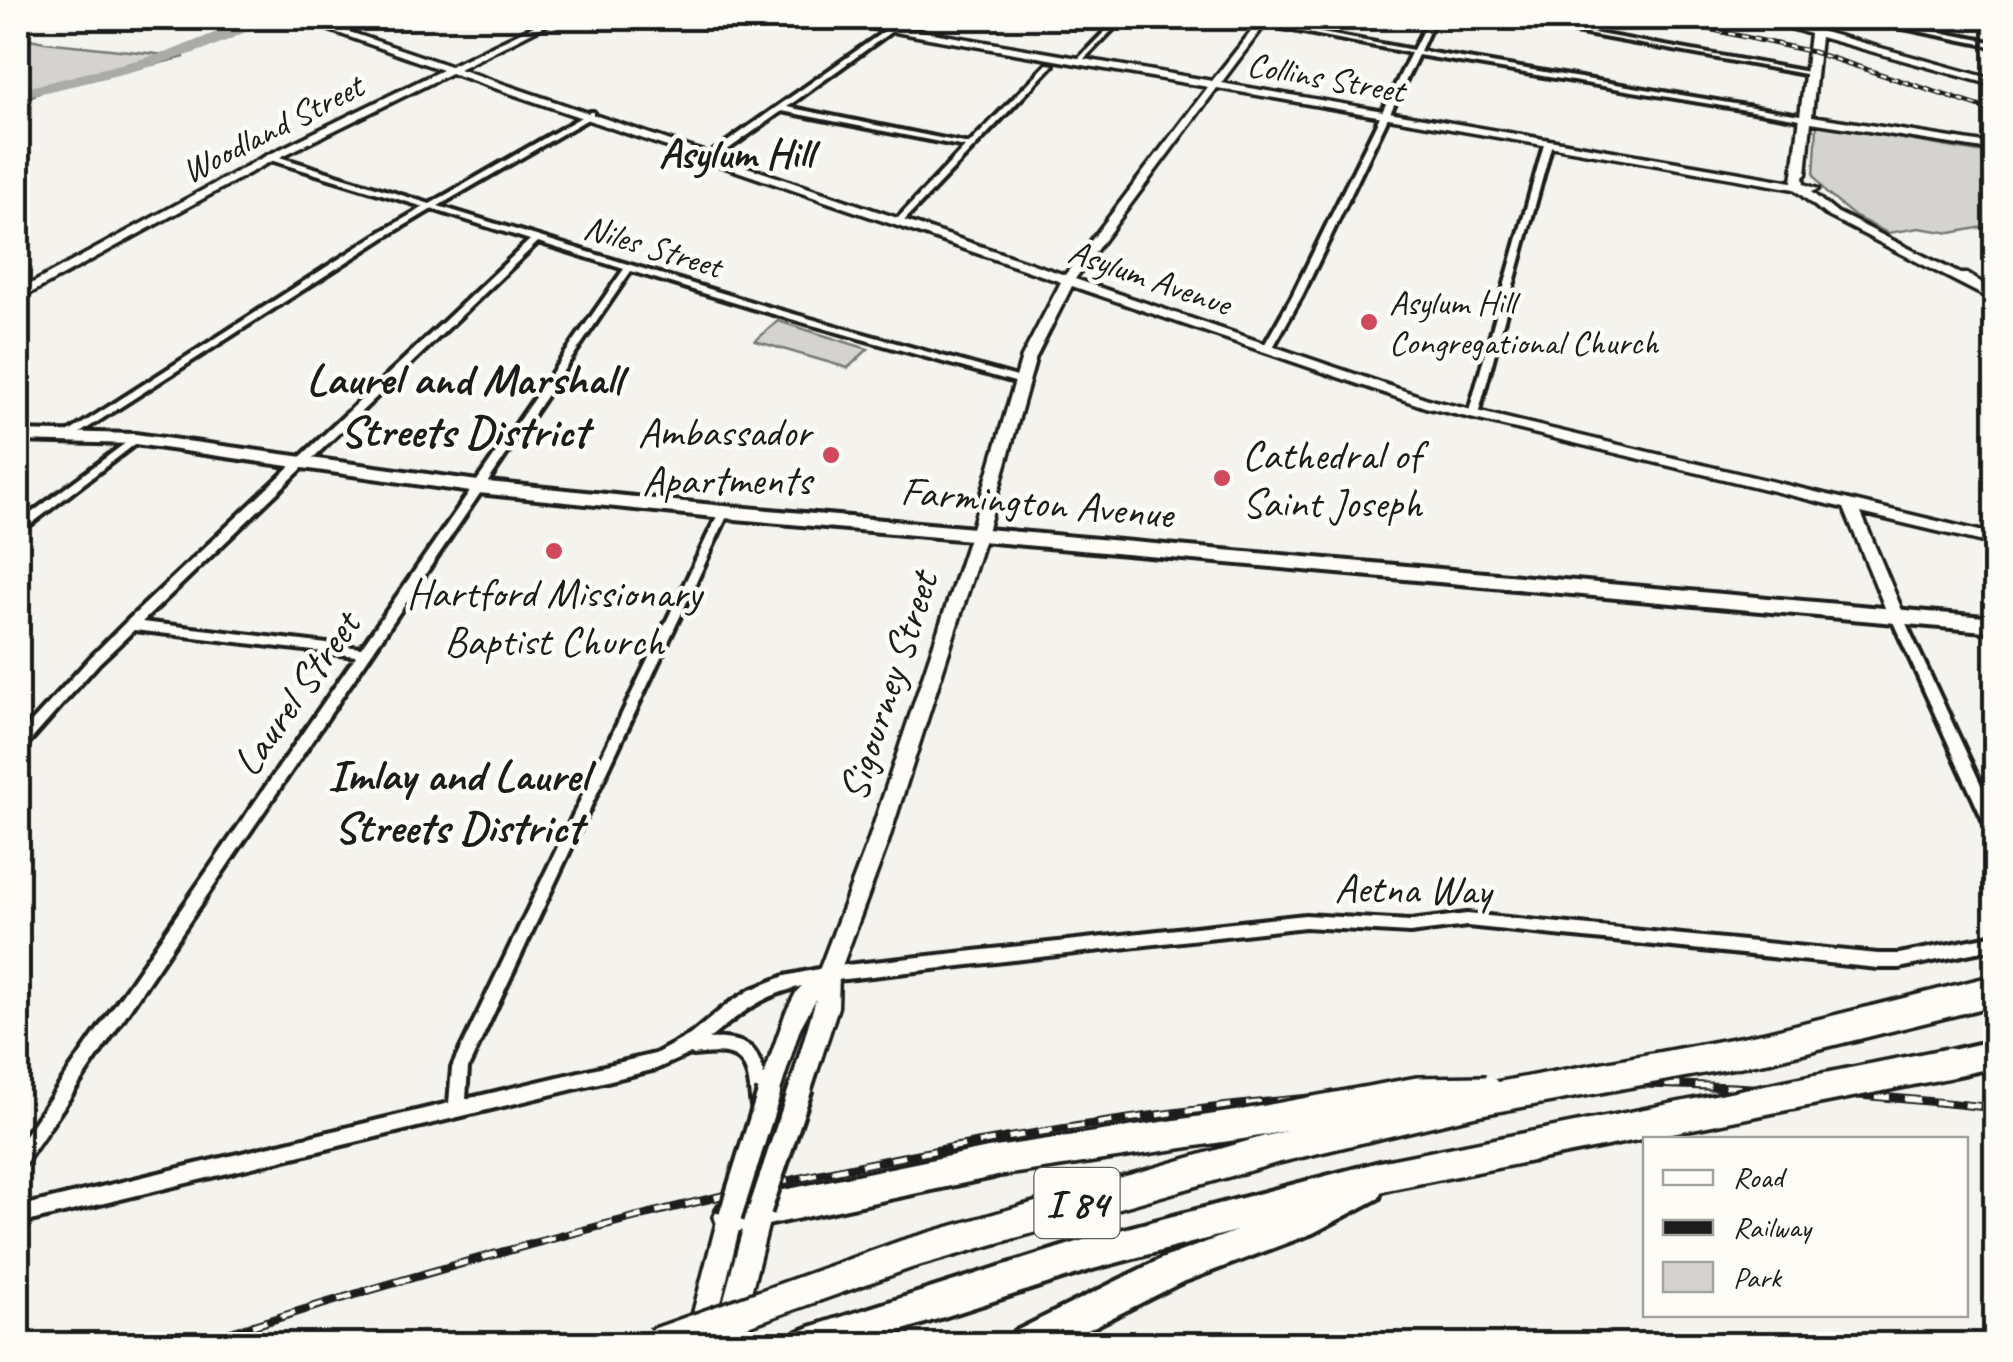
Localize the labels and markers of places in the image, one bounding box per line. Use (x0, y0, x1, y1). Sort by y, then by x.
place label: Asylum Hill Congregational Church (1389, 280, 1660, 365)
marker: Asylum Hill Congregational Church (1358, 311, 1380, 333)
place label: Ambassador Apartments (638, 406, 815, 507)
place label: Cathedral of Saint Joseph (1242, 429, 1430, 530)
marker: Ambassador Apartments (820, 444, 842, 466)
marker: Cathedral of Saint Joseph (1211, 467, 1233, 489)
marker: Hartford Missionary Baptist Church (543, 540, 565, 562)
place label: Hartford Missionary Baptist Church (407, 567, 705, 668)

